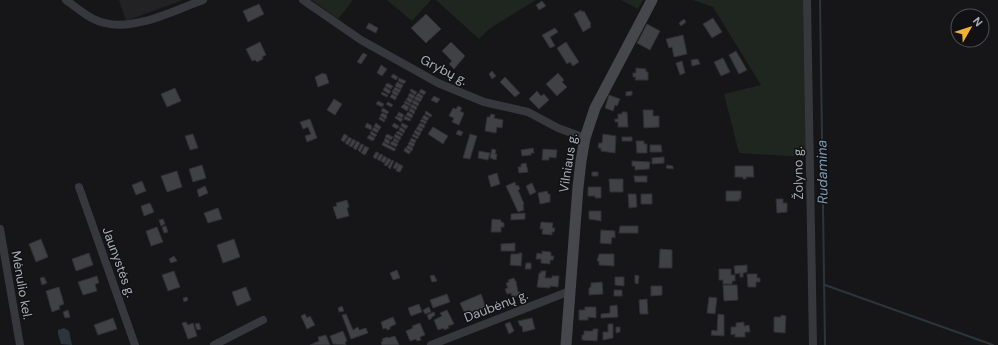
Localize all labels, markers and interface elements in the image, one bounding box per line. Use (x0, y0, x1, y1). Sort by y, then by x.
north arrow (950, 8, 990, 48)
text: N (970, 14, 986, 29)
street label: Grybų g. (418, 51, 471, 89)
street label: Vilniaus g. (555, 132, 581, 194)
water label: Rudamina (812, 139, 832, 204)
street label: Žolyno g. (789, 146, 807, 200)
street label: Jaunystės g. (98, 225, 140, 300)
street label: Mėnulio kel. (8, 249, 36, 321)
street label: Daubėnų g. (462, 286, 531, 326)

